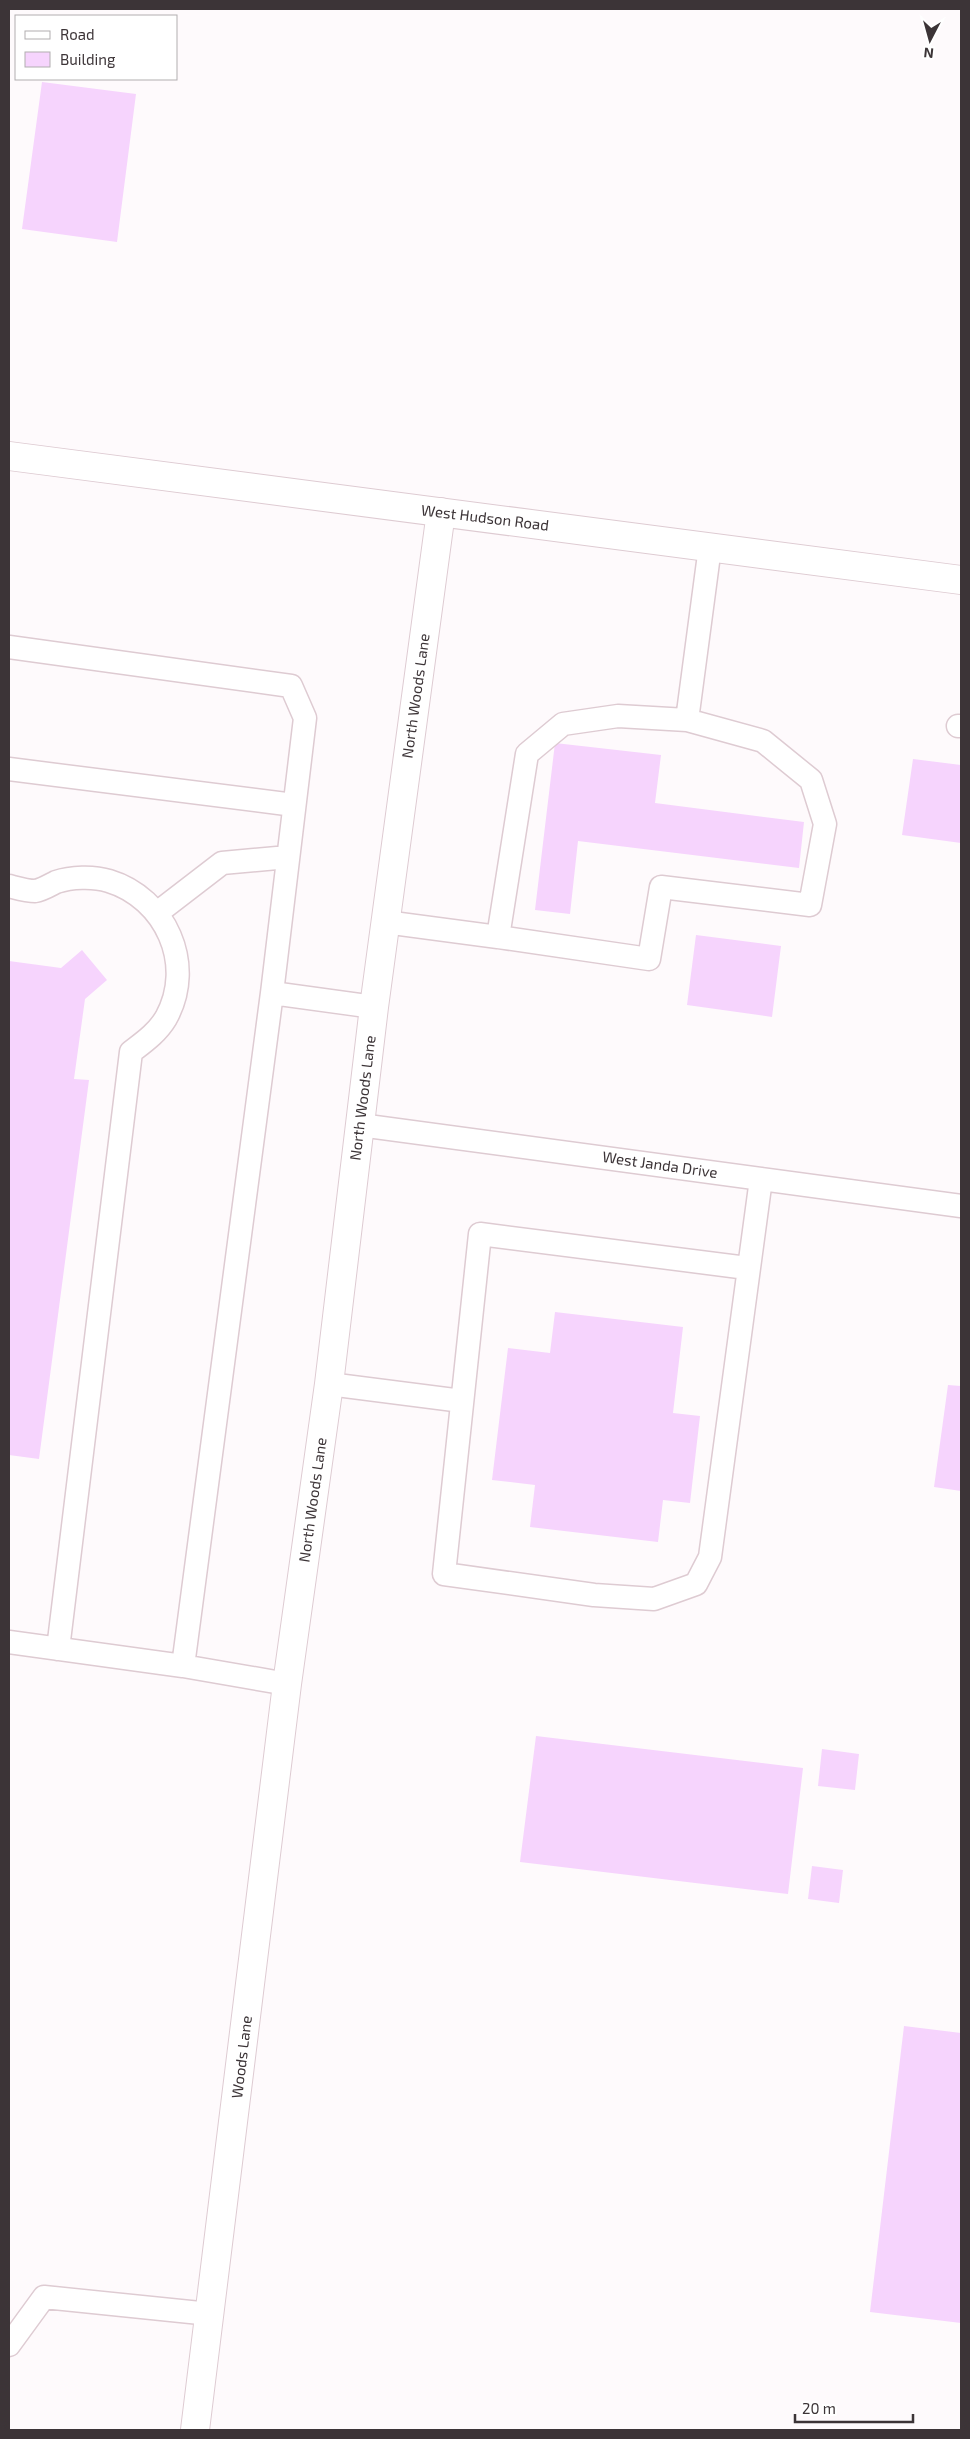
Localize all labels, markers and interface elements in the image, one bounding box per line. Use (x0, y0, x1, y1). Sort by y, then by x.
legend (15, 15, 178, 80)
north arrow (905, 15, 955, 65)
text: Road (60, 25, 95, 43)
text: N (923, 44, 935, 62)
text: Building (60, 50, 116, 68)
street label: West Hudson Road (420, 500, 550, 534)
street label: North Woods Lane (397, 632, 433, 759)
street label: North Woods Lane (345, 1034, 379, 1161)
street label: West Janda Drive (601, 1147, 719, 1181)
street label: North Woods Lane (294, 1436, 330, 1563)
street label: Woods Lane (227, 2014, 255, 2099)
scale bar (795, 2392, 912, 2424)
text: 20 m (802, 2399, 836, 2417)

